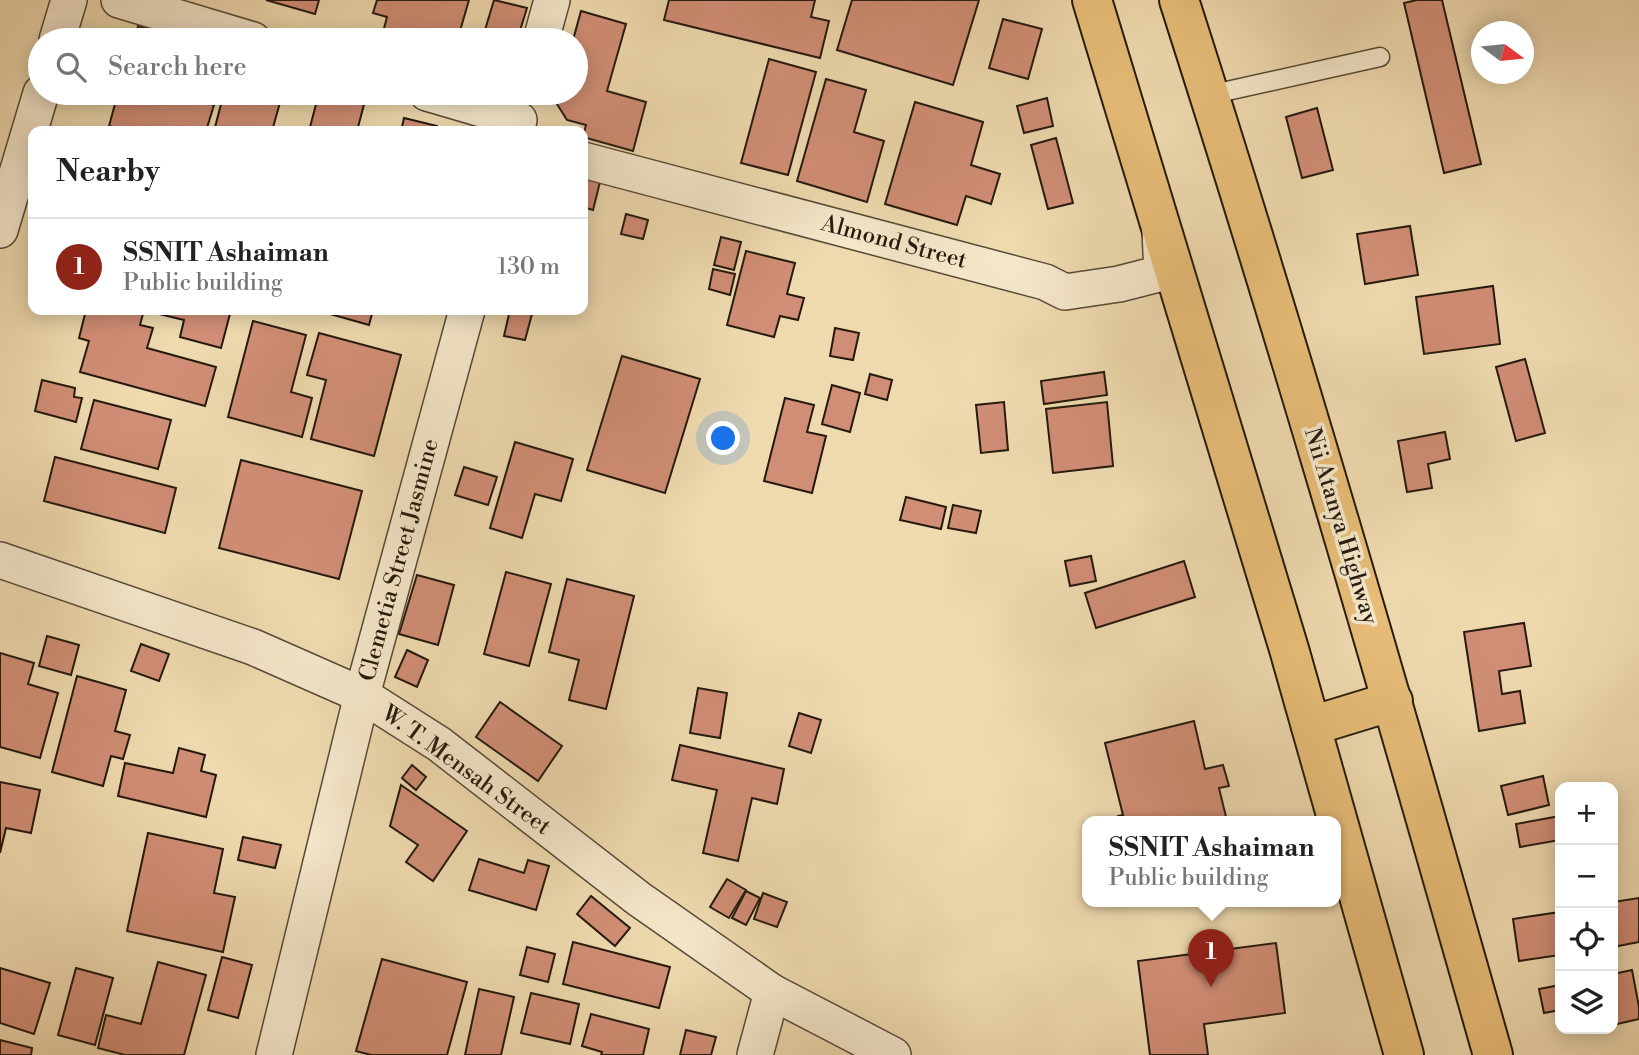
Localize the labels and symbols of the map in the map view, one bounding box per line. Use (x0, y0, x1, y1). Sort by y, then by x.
north arrow (1471, 21, 1534, 84)
street label: Almond Street (817, 209, 970, 275)
your location (706, 421, 740, 455)
street label: Nii Atanya Highway (1298, 424, 1384, 628)
street label: Clemetia Street Jasmine (353, 436, 445, 684)
street label: W. T. Mensah Street (375, 699, 556, 841)
pin: 1 (1188, 929, 1234, 987)

